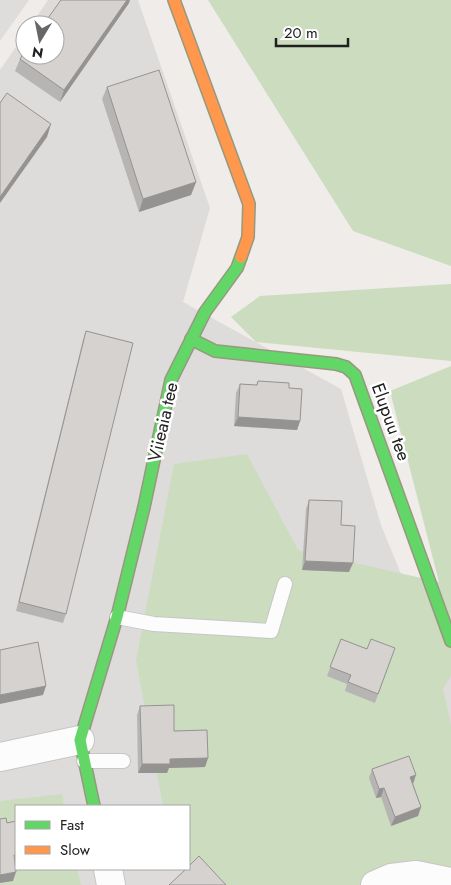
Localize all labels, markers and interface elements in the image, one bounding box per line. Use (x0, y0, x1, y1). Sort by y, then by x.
north arrow (15, 15, 65, 65)
scale bar (276, 15, 348, 47)
text: 20 m (284, 22, 318, 44)
text: N (31, 42, 45, 64)
street label: Viieaia tee (141, 380, 185, 464)
street label: Elupuu tee (365, 380, 417, 464)
legend (15, 805, 190, 870)
text: Fast (60, 814, 84, 836)
text: Slow (60, 839, 91, 861)

